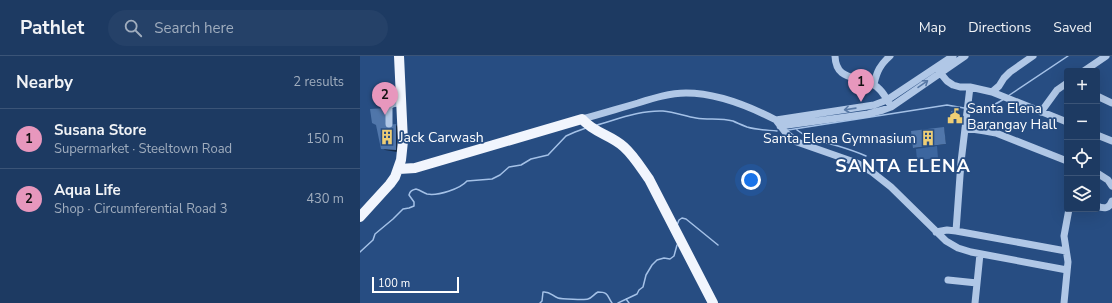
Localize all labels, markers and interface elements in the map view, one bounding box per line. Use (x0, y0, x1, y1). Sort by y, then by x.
search box (108, 10, 388, 46)
text: Pathlet (20, 15, 84, 41)
icon: search (122, 17, 144, 39)
text: Search here (154, 18, 234, 38)
text: Map (919, 18, 946, 37)
text: Directions (968, 18, 1031, 37)
text: Saved (1053, 18, 1092, 37)
map controls (1064, 68, 1100, 212)
button: + (1064, 68, 1100, 104)
pin: 1 (848, 69, 874, 102)
text: Nearby (16, 71, 73, 94)
text: 2 results (293, 73, 344, 91)
one-way arrow (917, 80, 928, 89)
pin: 2 (372, 82, 398, 115)
place label: Santa Elena Barangay Hall (967, 99, 1058, 134)
button: − (1064, 104, 1100, 140)
one-way arrow (844, 106, 857, 113)
public building icon: Santa Elena Barangay Hall (946, 107, 964, 125)
text: Susana Store (54, 120, 146, 140)
building icon: Jack Carwash (378, 128, 396, 146)
place label: Jack Carwash (398, 128, 484, 147)
place label: Santa Elena Gymnasium (763, 129, 916, 148)
building icon: Santa Elena Gymnasium (919, 129, 937, 147)
text: 1 (25, 130, 33, 148)
text: 150 m (306, 130, 344, 148)
text: Supermarket · Steeltown Road (54, 140, 232, 158)
button: locate (1064, 140, 1100, 176)
district label: SANTA ELENA (835, 154, 971, 178)
your location (741, 170, 761, 190)
button: layers (1064, 176, 1100, 212)
text: Aqua Life (54, 180, 121, 200)
text: 2 (25, 190, 33, 208)
text: 430 m (306, 190, 344, 208)
text: Shop · Circumferential Road 3 (54, 200, 228, 218)
scale bar (372, 275, 459, 294)
text: 100 m (378, 276, 410, 291)

